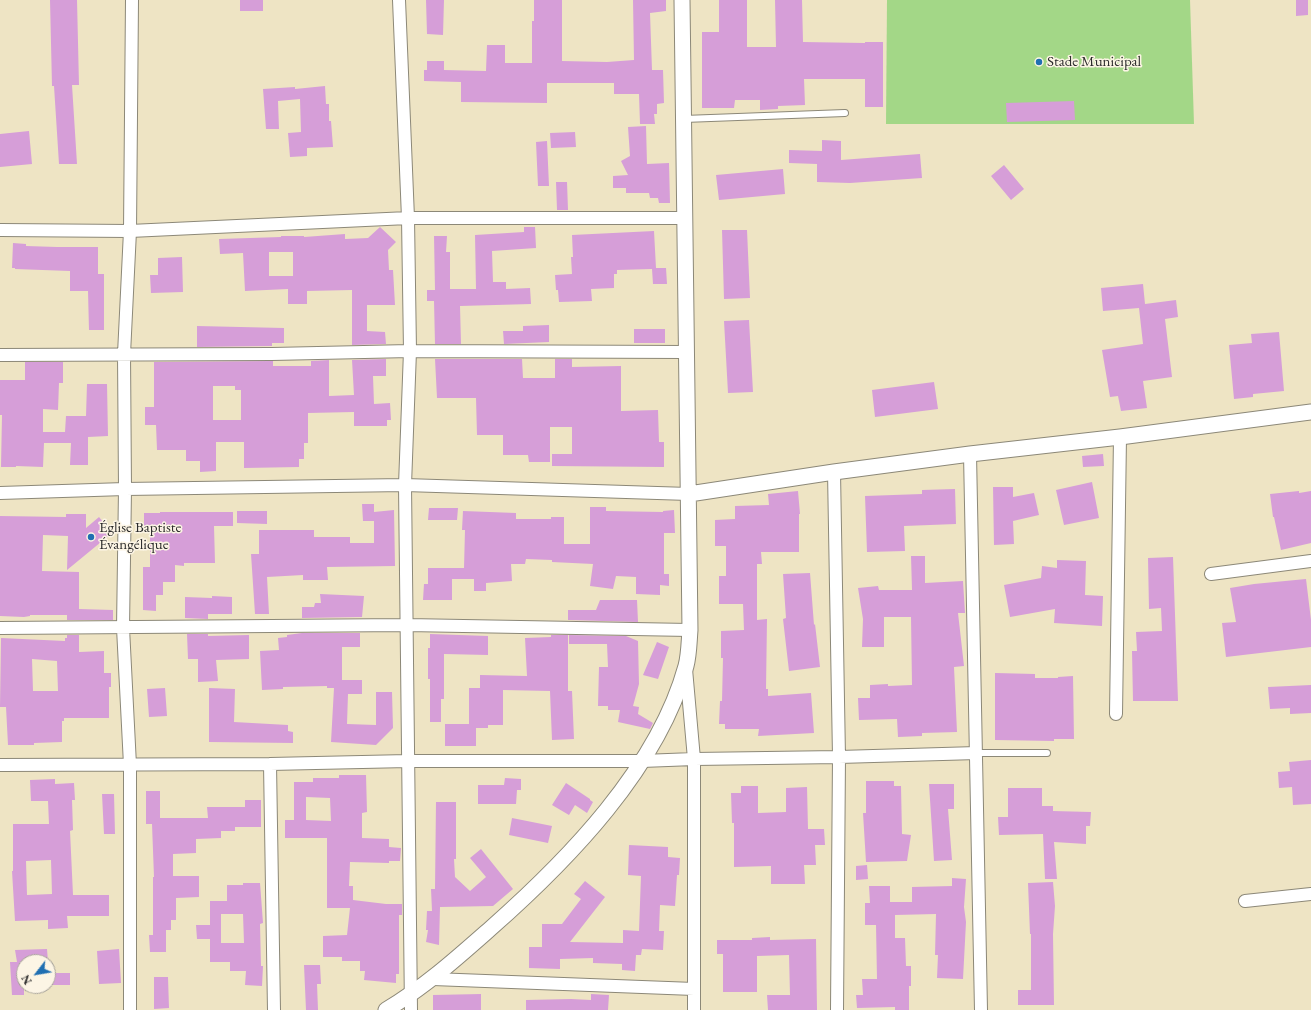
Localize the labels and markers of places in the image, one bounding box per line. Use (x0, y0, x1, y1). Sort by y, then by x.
place label: Stade Municipal (1047, 53, 1141, 71)
marker: Stade Municipal (1034, 57, 1044, 67)
place label: Église Baptiste Évangélique (99, 519, 181, 554)
marker: Église Baptiste Évangélique (86, 532, 96, 542)

